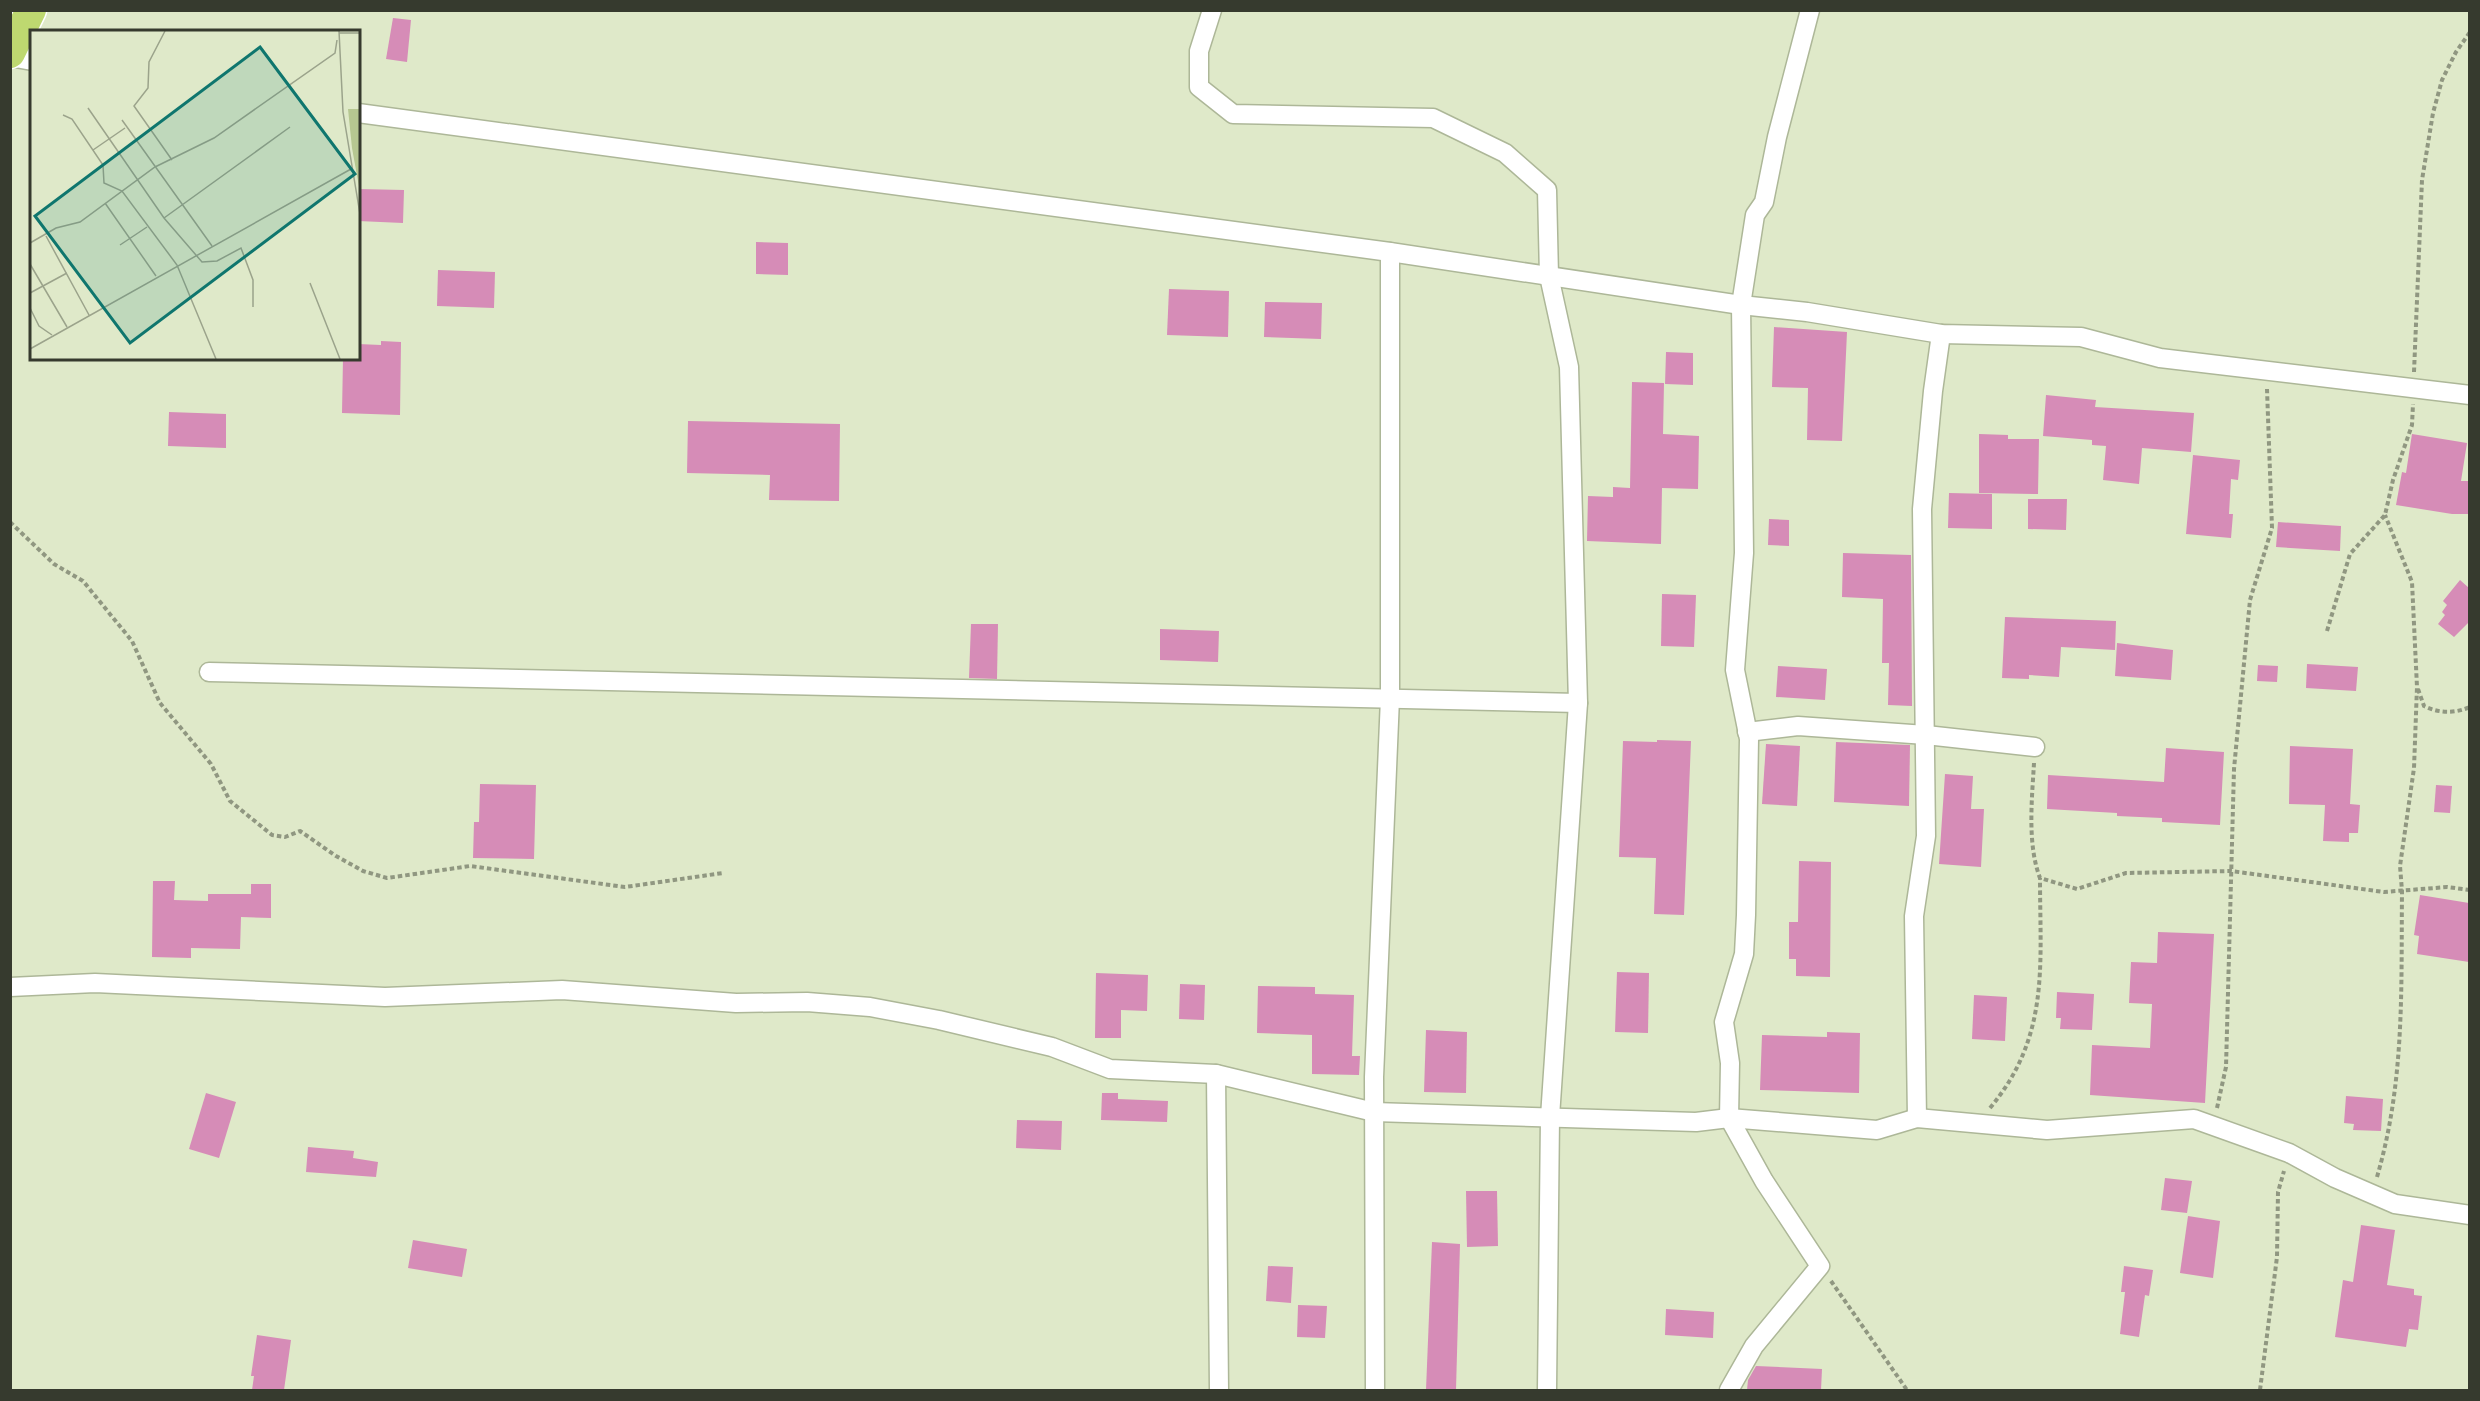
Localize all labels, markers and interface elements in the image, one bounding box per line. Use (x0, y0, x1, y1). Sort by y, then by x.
inset map (30, 30, 360, 360)

